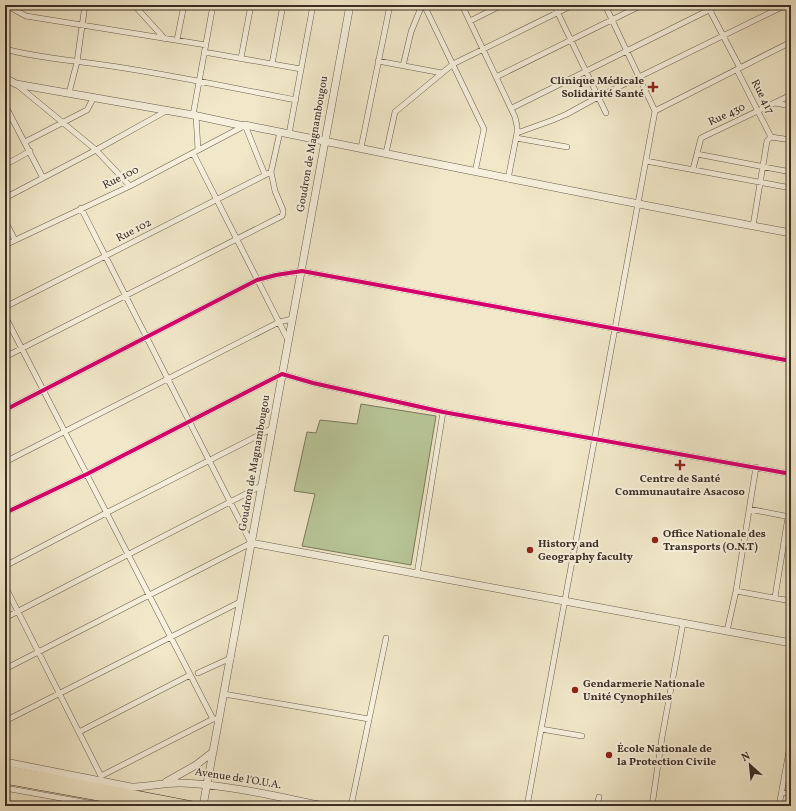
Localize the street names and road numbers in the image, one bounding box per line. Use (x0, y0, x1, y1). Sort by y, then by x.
street label: Goudron de Magnambougou (294, 75, 332, 213)
street label: Rue 417 (747, 77, 777, 117)
street label: Rue 430 (706, 100, 748, 130)
street label: Rue 100 (100, 163, 142, 193)
street label: Rue 102 (114, 216, 154, 246)
street label: Goudron de Magnambougou (236, 394, 274, 532)
street label: Avenue de l'O.U.A. (194, 765, 283, 793)

